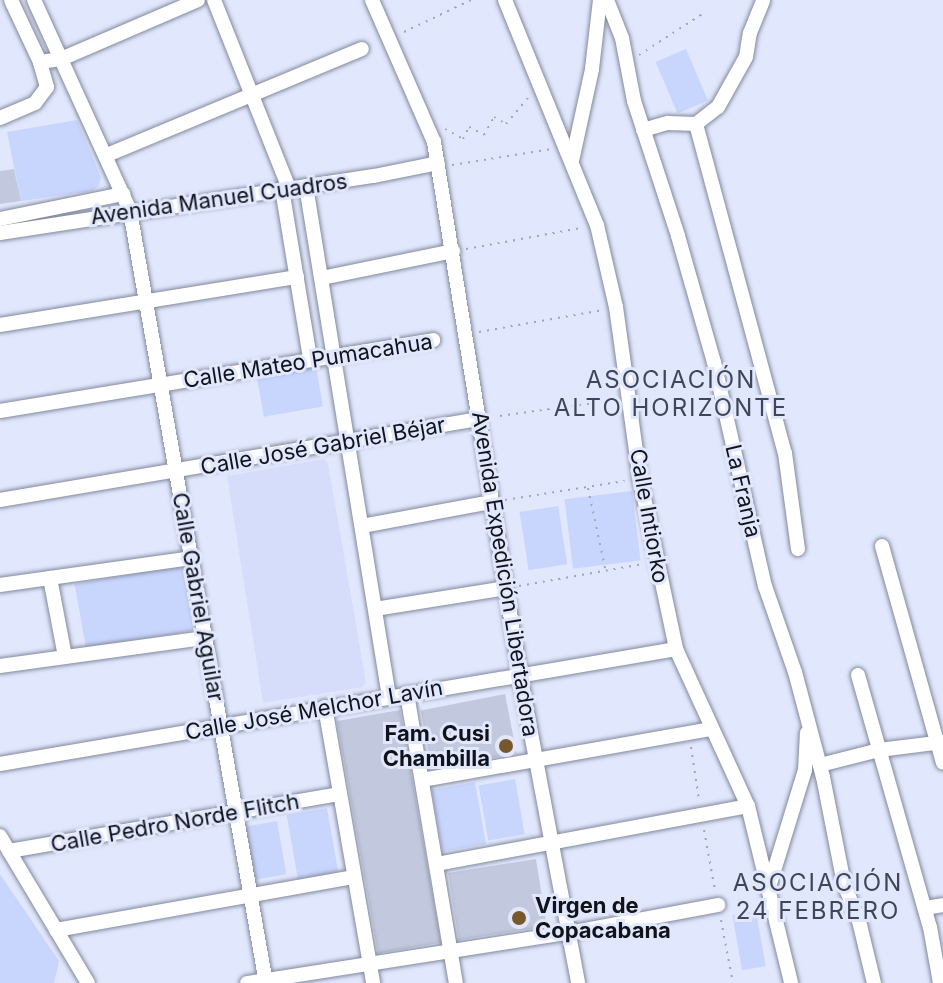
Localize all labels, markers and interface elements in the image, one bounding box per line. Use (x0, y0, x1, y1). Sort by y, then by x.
street label: Avenida Manuel Cuadros (89, 168, 349, 230)
street label: Calle Mateo Pumacahua (182, 328, 434, 394)
district label: ASOCIACIÓN ALTO HORIZONTE (554, 366, 788, 422)
street label: Avenida Expedición Libertadora (466, 409, 544, 739)
street label: Calle José Gabriel Béjar (198, 411, 448, 481)
street label: La Franja (719, 442, 767, 540)
street label: Calle Intiorko (624, 447, 674, 585)
street label: Calle Gabriel Aguilar (167, 491, 229, 703)
street label: Calle José Melchor Lavín (183, 674, 445, 746)
place label: Fam. Cusi Chambilla (383, 720, 490, 772)
marker: Fam. Cusi Chambilla (497, 737, 515, 755)
street label: Calle Pedro Norde Flitch (49, 788, 301, 858)
district label: ASOCIACIÓN 24 FEBRERO (733, 869, 903, 925)
place label: Virgen de Copacabana (535, 892, 671, 944)
marker: Virgen de Copacabana (510, 909, 528, 927)

